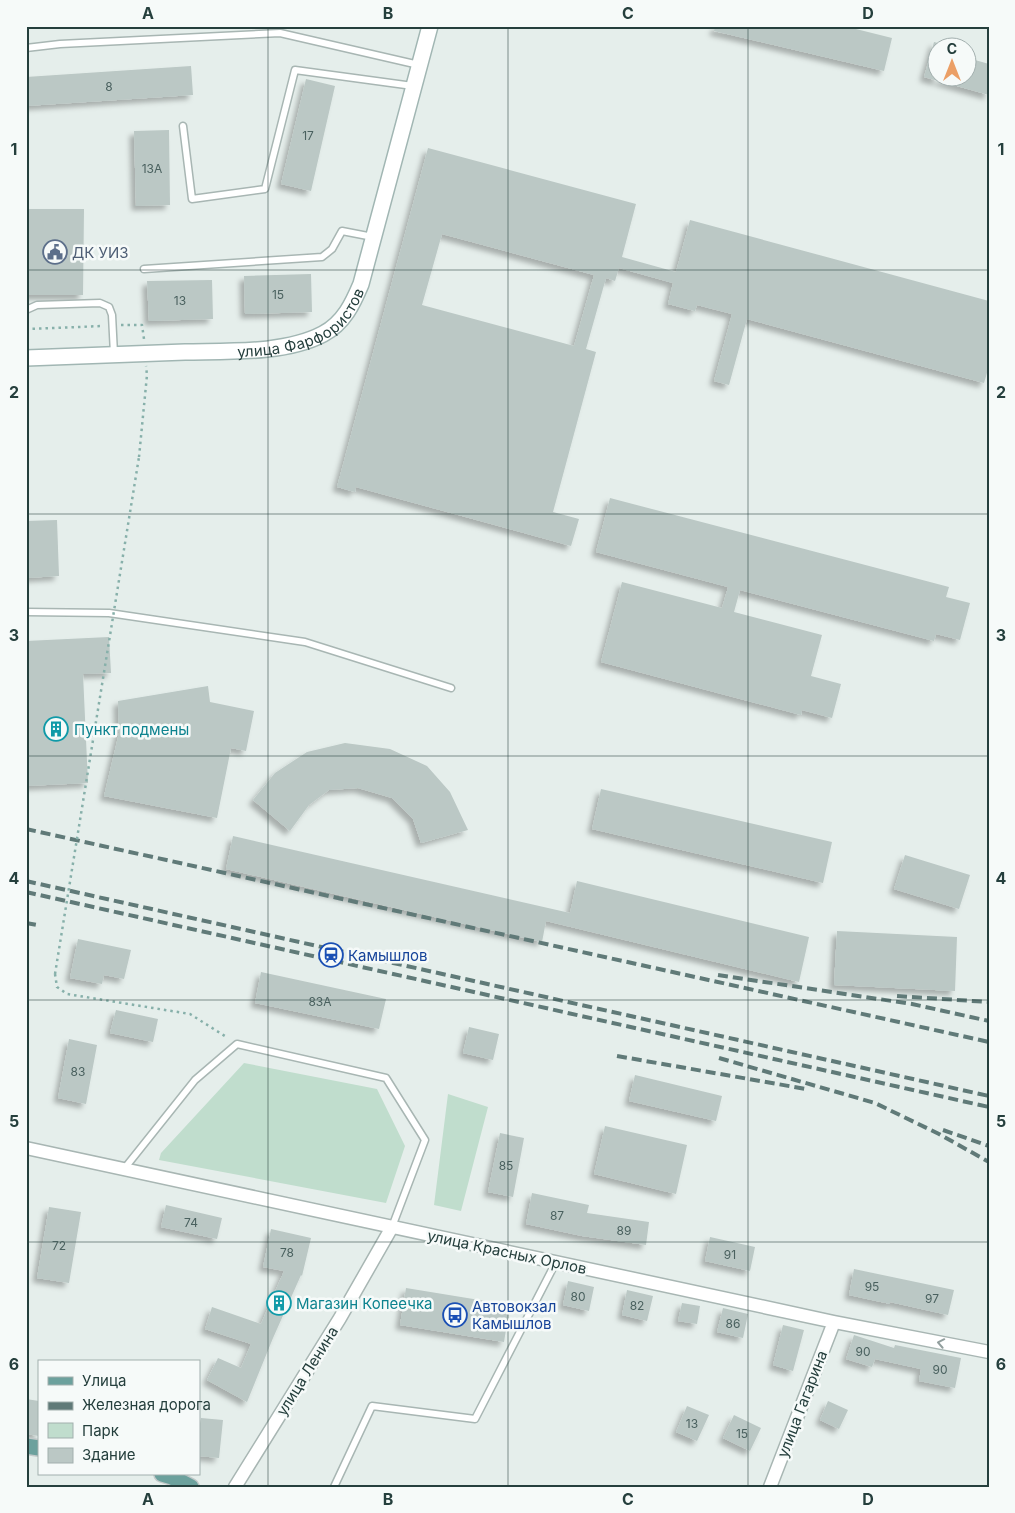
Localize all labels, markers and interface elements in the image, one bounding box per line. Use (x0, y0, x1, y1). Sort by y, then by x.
text: A (142, 3, 154, 23)
text: B (383, 3, 393, 23)
text: C (622, 3, 634, 23)
text: D (862, 3, 874, 23)
north arrow (928, 38, 978, 88)
text: С (947, 40, 957, 57)
house number: 8 (105, 79, 113, 94)
house number: 17 (302, 128, 314, 143)
text: 1 (11, 139, 17, 159)
text: 1 (998, 139, 1004, 159)
house number: 13А (142, 161, 162, 176)
public building icon: ДК УИЗ (42, 239, 68, 265)
place label: ДК УИЗ (72, 243, 129, 262)
street label: улица Фарфористов (237, 285, 368, 361)
house number: 15 (272, 287, 284, 302)
house number: 13 (174, 293, 186, 308)
text: 2 (9, 382, 19, 402)
text: 2 (996, 382, 1006, 402)
text: 3 (9, 625, 19, 645)
text: 3 (996, 625, 1006, 645)
building icon: Пункт подмены (43, 716, 69, 742)
place label: Пункт подмены (74, 720, 189, 739)
text: 4 (9, 868, 20, 888)
text: 4 (996, 868, 1007, 888)
station icon: Камышлов (318, 942, 344, 968)
place label: Камышлов (348, 946, 428, 965)
house number: 83А (308, 994, 332, 1009)
house number: 83 (71, 1064, 85, 1079)
text: 5 (9, 1111, 19, 1131)
text: 5 (996, 1111, 1006, 1131)
house number: 85 (499, 1158, 513, 1173)
house number: 87 (550, 1208, 564, 1223)
house number: 74 (184, 1215, 198, 1230)
house number: 89 (617, 1223, 631, 1238)
street label: улица Красных Орлов (426, 1226, 588, 1278)
house number: 72 (52, 1238, 66, 1253)
house number: 78 (280, 1245, 294, 1260)
house number: 91 (724, 1247, 736, 1262)
house number: 95 (865, 1279, 879, 1294)
house number: 80 (571, 1289, 586, 1304)
building icon: Магазин Копеечка (266, 1290, 292, 1316)
house number: 97 (925, 1291, 939, 1306)
place label: Магазин Копеечка (296, 1294, 432, 1313)
place label: Автовокзал Камышлов (472, 1297, 556, 1333)
house number: 82 (630, 1298, 644, 1313)
bus stop icon: Автовокзал Камышлов (442, 1302, 468, 1328)
house number: 86 (726, 1316, 740, 1331)
street label: улица Ленина (272, 1323, 342, 1419)
one-way arrow (936, 1338, 945, 1348)
house number: 90 (855, 1344, 871, 1359)
street label: улица Гагарина (773, 1348, 831, 1460)
text: 6 (9, 1354, 19, 1374)
text: 6 (996, 1354, 1006, 1374)
legend (38, 1360, 200, 1476)
house number: 90 (932, 1362, 948, 1377)
text: Улица (82, 1371, 126, 1390)
text: Железная дорога (82, 1395, 211, 1414)
house number: 13 (686, 1416, 698, 1431)
text: Парк (82, 1421, 119, 1440)
house number: 15 (736, 1426, 748, 1441)
text: Здание (82, 1445, 136, 1464)
text: A (142, 1489, 154, 1509)
text: B (383, 1489, 393, 1509)
text: C (622, 1489, 634, 1509)
text: D (862, 1489, 874, 1509)

